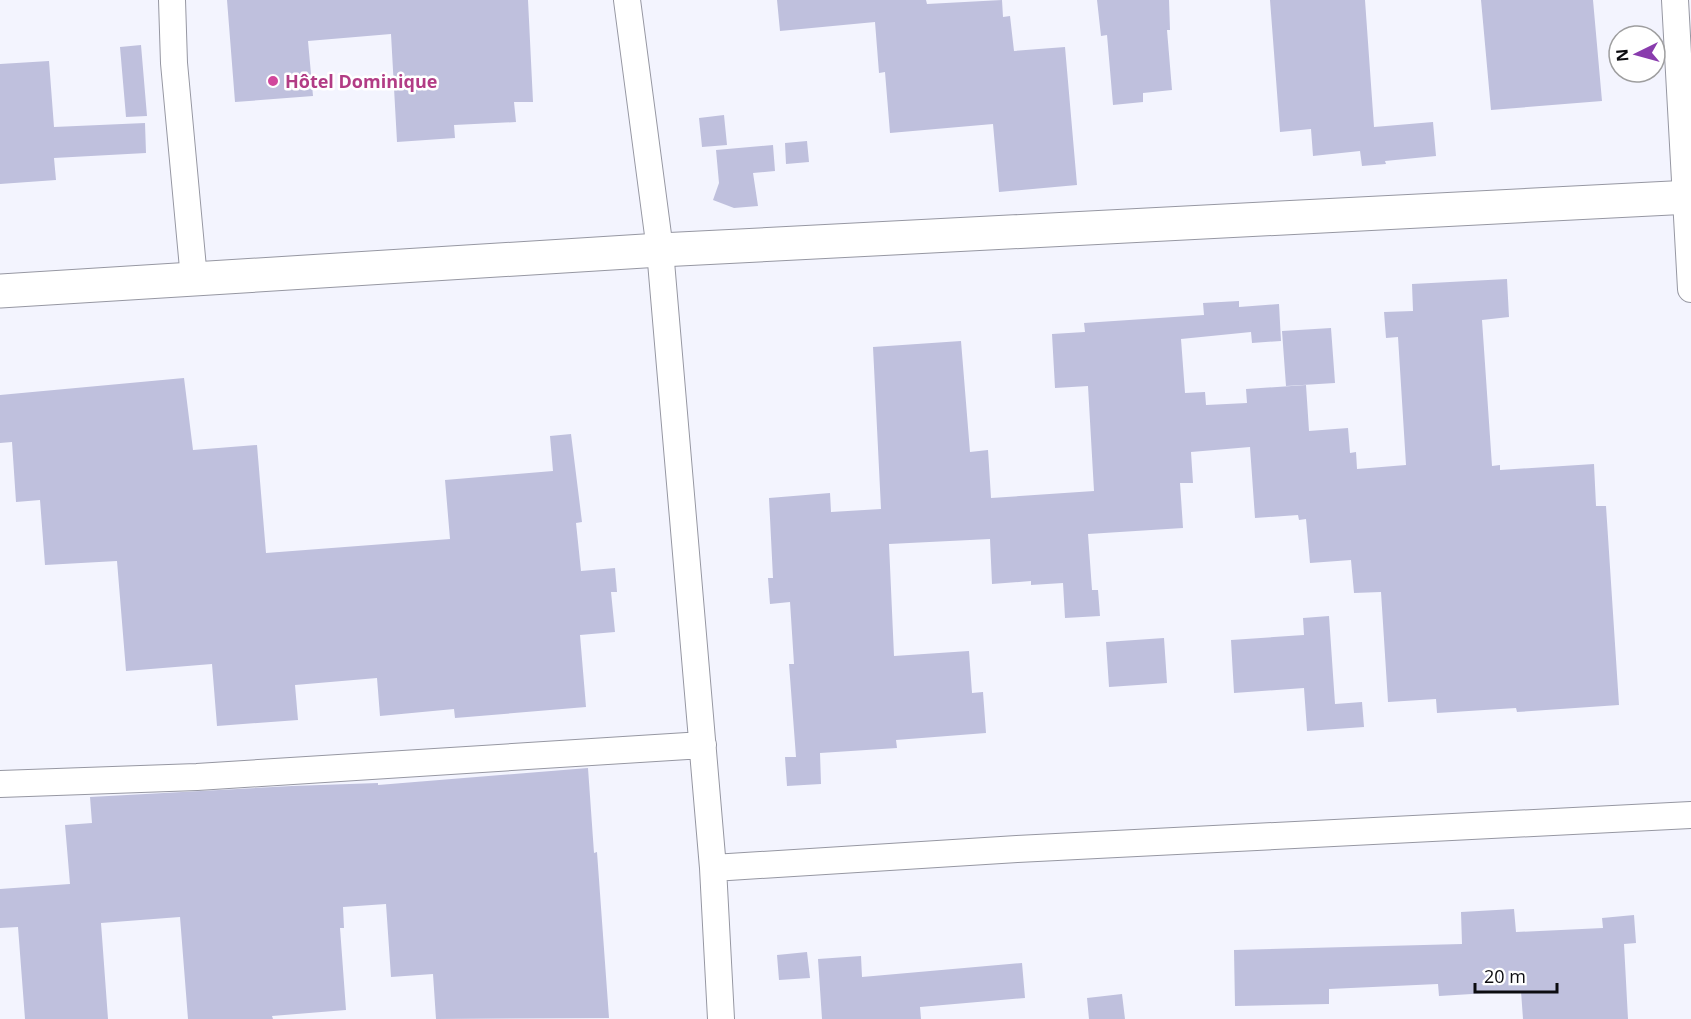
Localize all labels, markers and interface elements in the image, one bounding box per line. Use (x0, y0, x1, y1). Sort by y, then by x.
north arrow (1607, 24, 1667, 84)
text: N (1611, 48, 1634, 63)
place label: Hôtel Dominique (285, 69, 437, 93)
marker: Hôtel Dominique (266, 74, 280, 88)
scale bar (1475, 956, 1558, 994)
text: 20 m (1484, 964, 1526, 988)

